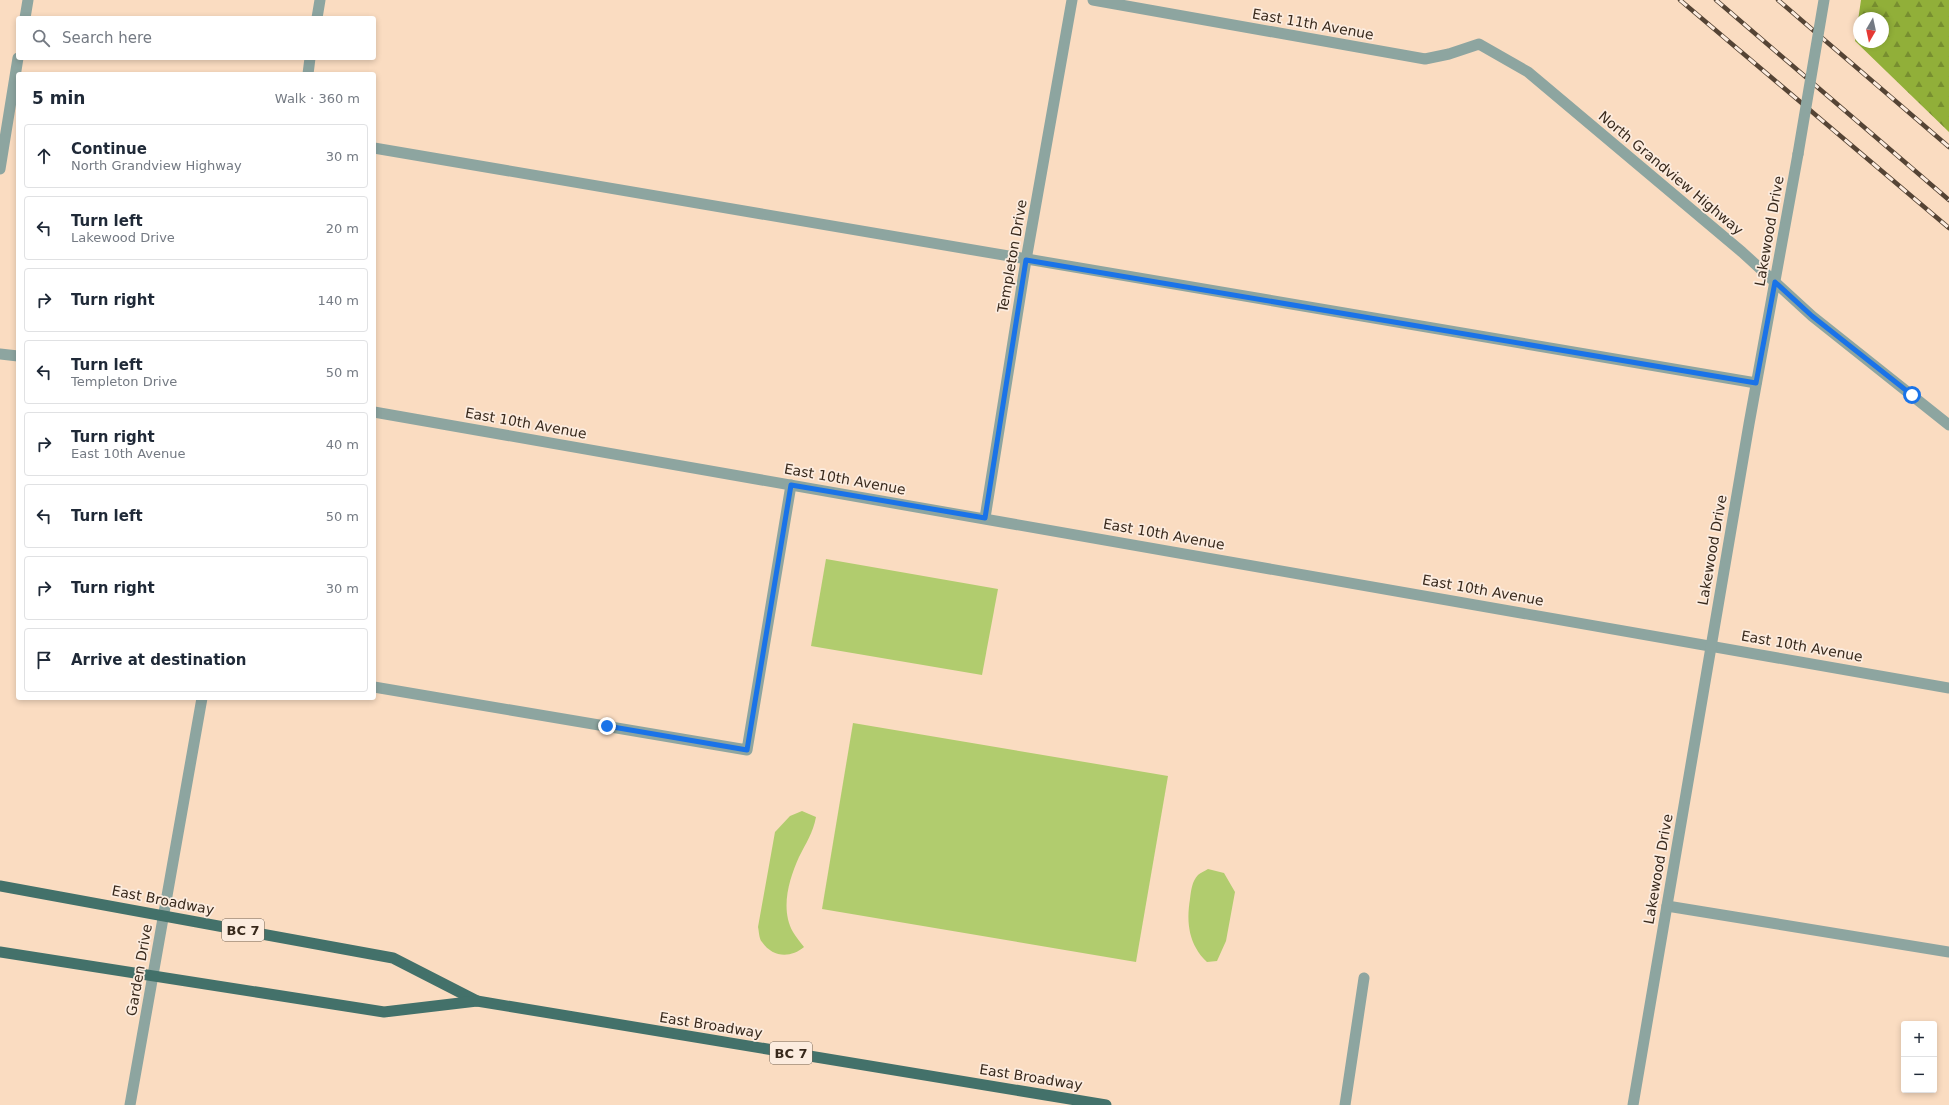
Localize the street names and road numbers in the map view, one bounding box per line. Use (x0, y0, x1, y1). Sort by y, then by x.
street label: East 11th Avenue (1251, 5, 1375, 43)
street label: North Grandview Highway (1595, 108, 1747, 238)
street label: Lakewood Drive (1751, 175, 1787, 287)
street label: Templeton Drive (994, 198, 1030, 315)
street label: East 10th Avenue (464, 404, 588, 442)
street label: East 10th Avenue (783, 460, 907, 498)
street label: Lakewood Drive (1694, 494, 1730, 606)
street label: East 10th Avenue (1102, 515, 1226, 553)
street label: East 10th Avenue (1421, 571, 1545, 609)
street label: East 10th Avenue (1740, 627, 1864, 665)
street label: Lakewood Drive (1640, 813, 1676, 925)
street label: East Broadway (110, 882, 216, 918)
road number: BC 7 (222, 919, 264, 941)
street label: Garden Drive (123, 923, 155, 1017)
street label: East Broadway (658, 1009, 764, 1041)
road number: BC 7 (770, 1042, 812, 1064)
street label: East Broadway (978, 1061, 1084, 1093)

